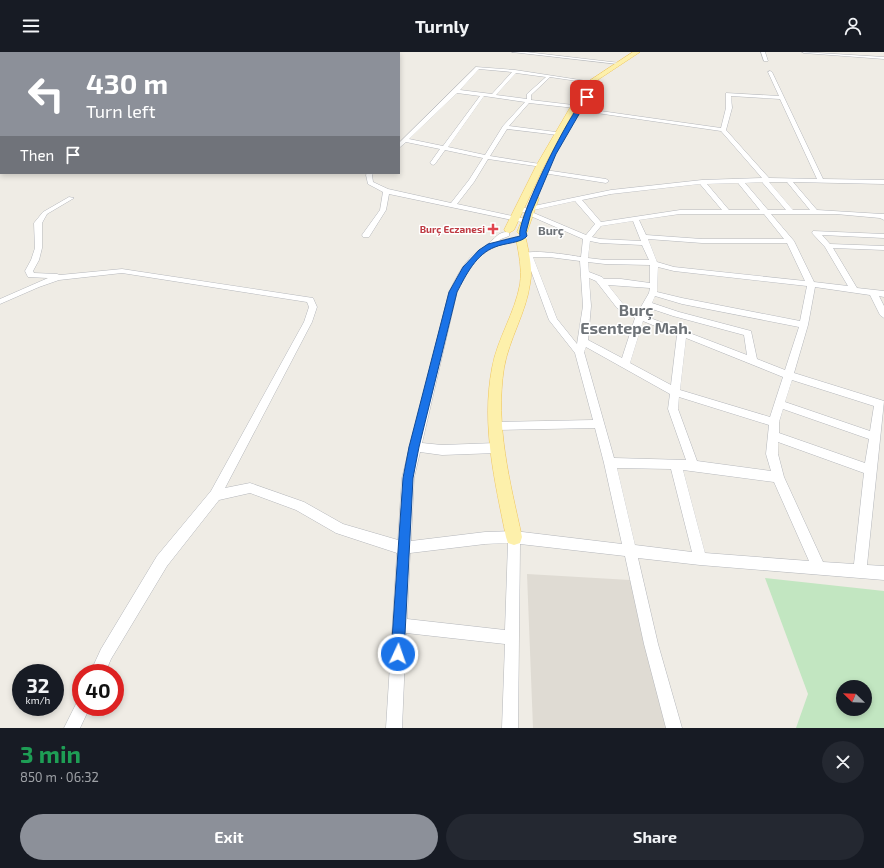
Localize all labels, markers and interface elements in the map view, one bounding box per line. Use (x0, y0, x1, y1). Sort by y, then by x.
icon: menu (20, 15, 42, 37)
text: Turnly (415, 15, 469, 37)
icon: person (842, 15, 864, 37)
text: 430 m (86, 66, 168, 100)
icon: left (20, 68, 72, 120)
pin (570, 80, 604, 114)
icon: arrive (576, 86, 598, 108)
text: Turn left (86, 100, 156, 122)
icon: arrive (62, 144, 84, 166)
text: Then (20, 146, 54, 164)
place label: Burç Eczanesi (420, 223, 485, 236)
district label: Burç (538, 223, 564, 238)
marker: Burç Eczanesi (488, 224, 498, 234)
district label: Burç Esentepe Mah. (580, 300, 692, 337)
position arrow (377, 633, 419, 675)
speed limit sign: 40 (72, 664, 124, 716)
text: 32 (27, 673, 49, 697)
north arrow (836, 680, 872, 716)
map controls (836, 680, 872, 716)
text: km/h (26, 694, 50, 706)
text: 3 min (20, 739, 81, 768)
button: close (822, 741, 864, 783)
text: 850 m · 06:32 (20, 769, 99, 785)
button: Exit (20, 814, 438, 860)
button: Share (446, 814, 864, 860)

